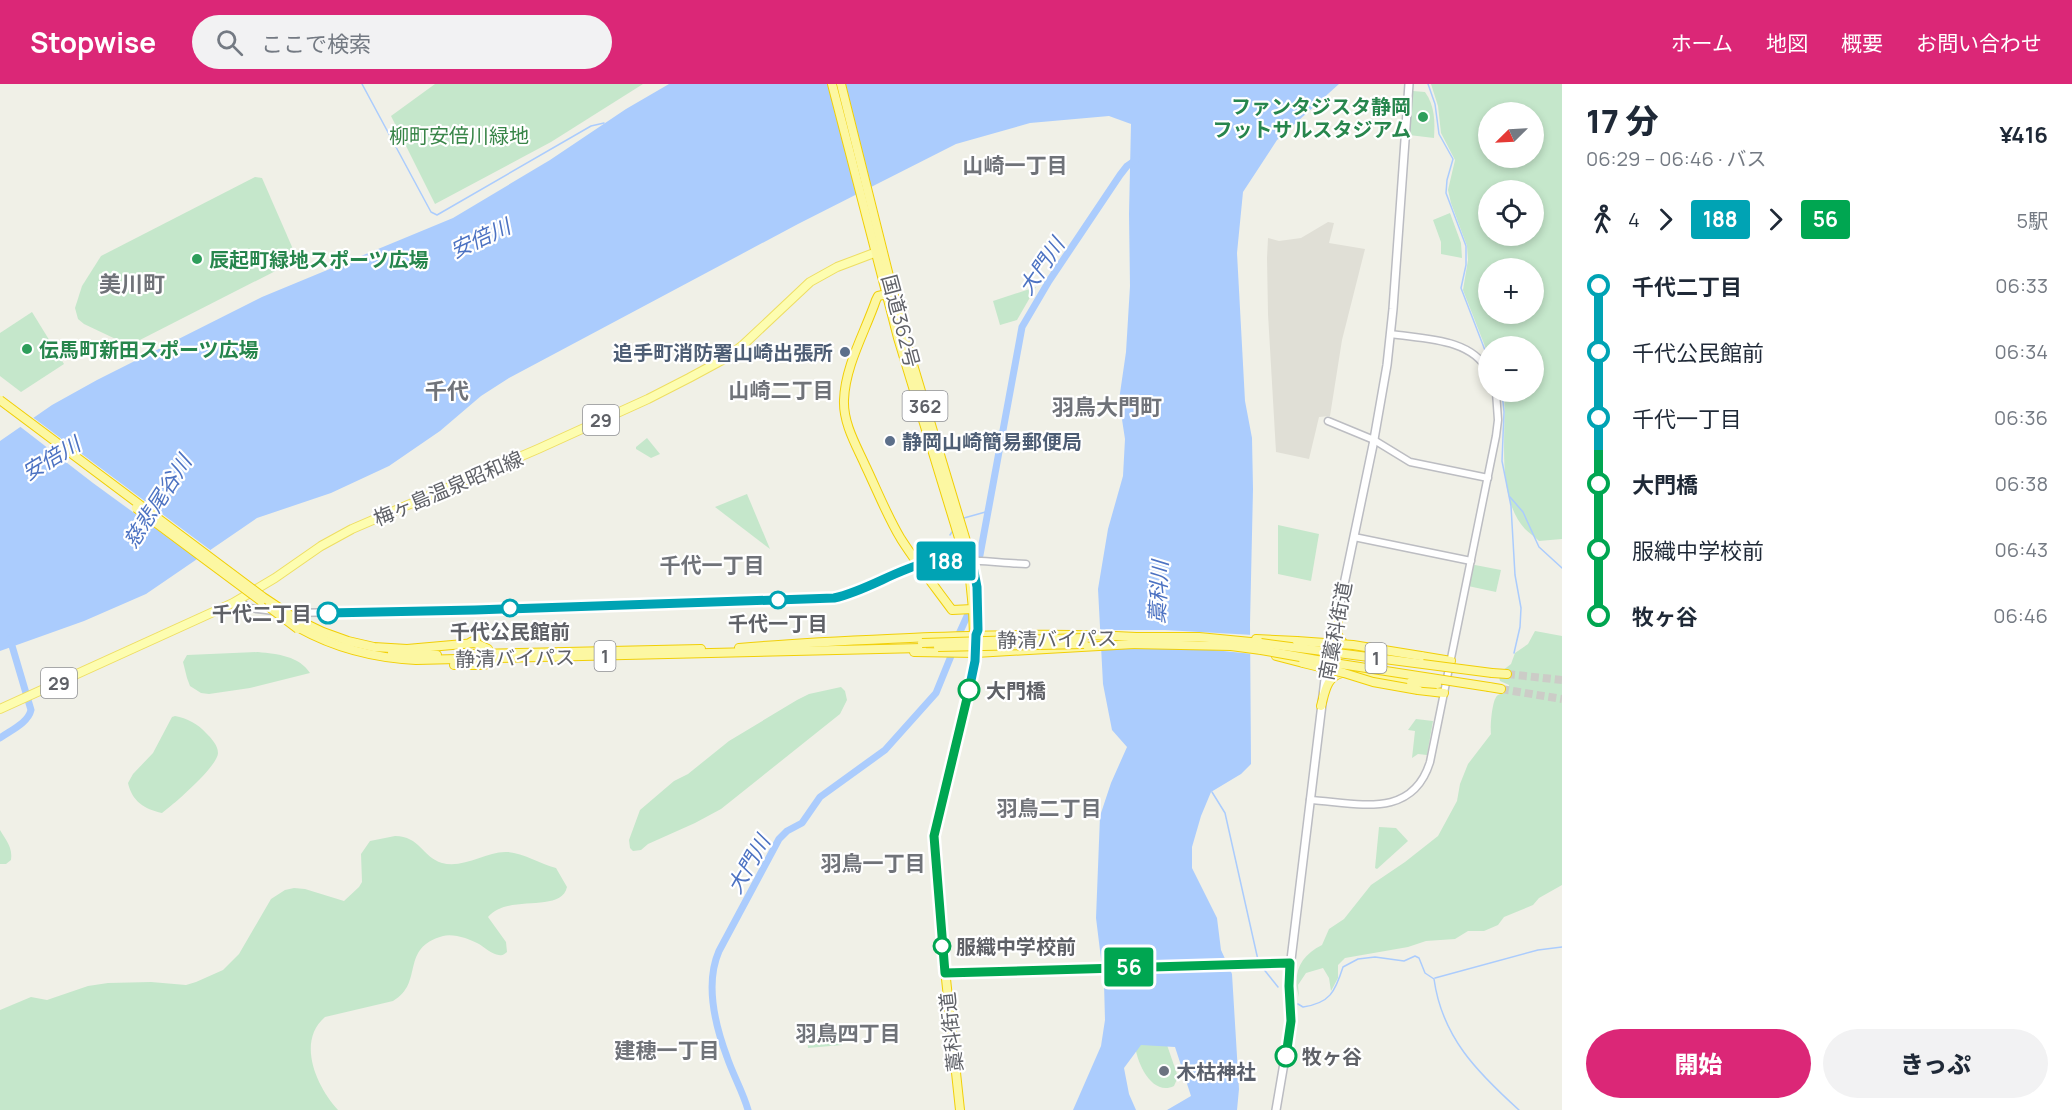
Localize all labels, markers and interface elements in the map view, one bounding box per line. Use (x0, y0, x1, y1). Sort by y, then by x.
search box (192, 15, 612, 69)
text: Stopwise (30, 23, 156, 61)
icon: search (213, 26, 246, 59)
text: ここで検索 (261, 29, 371, 59)
text: ホーム (1671, 29, 1733, 57)
text: 地図 (1766, 29, 1808, 57)
text: 概要 (1841, 29, 1883, 57)
text: お問い合わせ (1916, 29, 2042, 57)
place label: ファンタジスタ静岡 フットサルスタジアム (1212, 93, 1411, 143)
text: 17 分 (1586, 98, 1659, 143)
north arrow (1478, 102, 1544, 168)
map controls (1478, 102, 1544, 402)
marker: ファンタジスタ静岡 フットサルスタジアム (1416, 110, 1430, 124)
text: ¥416 (1999, 120, 2048, 150)
park label: 柳町安倍川緑地 (389, 122, 529, 149)
text: 06:29 – 06:46 · バス (1586, 145, 1767, 172)
district label: 山崎一丁目 (963, 151, 1068, 179)
button: locate (1478, 180, 1544, 246)
icon: walk (1586, 203, 1619, 236)
icon: forward (1649, 203, 1682, 236)
icon: forward (1759, 203, 1792, 236)
text: 188 (1703, 205, 1738, 233)
text: 56 (1813, 205, 1838, 233)
text: 4 (1628, 206, 1640, 233)
text: 5駅 (2016, 207, 2048, 234)
water label: 安倍川 (446, 211, 516, 264)
water label: 大門川 (1012, 230, 1071, 300)
place label: 辰起町緑地スポーツ広場 (209, 246, 429, 273)
marker: 辰起町緑地スポーツ広場 (190, 252, 204, 266)
button: + (1478, 258, 1544, 324)
district label: 美川町 (99, 269, 165, 299)
street label: 国道362号 (876, 272, 926, 370)
text: 千代二丁目 (1632, 272, 1742, 302)
text: 06:33 (1995, 272, 2048, 299)
place label: 伝馬町新田スポーツ広場 (39, 336, 259, 363)
button: − (1478, 336, 1544, 402)
text: 千代公民館前 (1632, 338, 1764, 368)
text: 06:34 (1995, 338, 2048, 365)
place label: 追手町消防署山崎出張所 (613, 339, 833, 366)
marker: 伝馬町新田スポーツ広場 (20, 342, 34, 356)
marker: 追手町消防署山崎出張所 (838, 345, 852, 359)
district label: 千代 (425, 376, 469, 406)
district label: 山崎二丁目 (729, 376, 834, 404)
road number: 362 (902, 391, 948, 421)
district label: 羽鳥大門町 (1052, 392, 1162, 422)
text: 千代一丁目 (1632, 404, 1742, 434)
text: 06:36 (1994, 404, 2048, 431)
road number: 29 (583, 405, 619, 435)
place label: 静岡山崎簡易郵便局 (902, 428, 1082, 455)
water label: 安倍川 (17, 429, 87, 486)
marker: 静岡山崎簡易郵便局 (883, 434, 897, 448)
street label: 梅ヶ島温泉昭和線 (369, 444, 527, 532)
water label: 慈悲尾谷川 (117, 448, 198, 553)
text: 大門橋 (1632, 470, 1698, 500)
text: 06:38 (1995, 470, 2048, 497)
text: 服織中学校前 (1632, 536, 1764, 566)
text: 06:43 (1995, 536, 2048, 563)
line badge: 188 (912, 542, 980, 580)
text: 188 (929, 547, 963, 575)
district label: 千代一丁目 (660, 551, 765, 579)
water label: 藁科川 (1142, 558, 1174, 624)
street label: 南藁科街道 (1312, 579, 1358, 683)
marker: 千代一丁目 (769, 591, 787, 609)
marker: 千代公民館前 (501, 599, 519, 617)
place label: 千代二丁目 (212, 600, 312, 627)
marker: 千代二丁目 (317, 602, 339, 624)
text: 牧ヶ谷 (1632, 602, 1698, 632)
text: 06:46 (1993, 602, 2048, 629)
place label: 千代一丁目 (728, 610, 828, 637)
place label: 千代公民館前 (450, 618, 570, 645)
street label: 静清バイパス (997, 624, 1117, 654)
road number: 1 (594, 641, 616, 671)
street label: 静清バイパス (455, 643, 575, 673)
road number: 1 (1366, 643, 1386, 673)
road number: 29 (41, 668, 77, 698)
place label: 大門橋 (986, 677, 1046, 704)
marker: 大門橋 (958, 679, 980, 701)
district label: 羽鳥二丁目 (997, 794, 1102, 822)
water label: 大門川 (720, 828, 777, 898)
district label: 羽鳥一丁目 (821, 849, 926, 877)
place label: 服織中学校前 (956, 933, 1076, 960)
marker: 服織中学校前 (933, 937, 951, 955)
line badge: 56 (1102, 948, 1156, 986)
text: 56 (1116, 953, 1142, 981)
street label: 藁科街道 (933, 991, 969, 1073)
district label: 羽鳥四丁目 (796, 1019, 901, 1047)
button: 開始 (1586, 1029, 1811, 1098)
button: きっぷ (1823, 1029, 2048, 1098)
district label: 建穂一丁目 (615, 1036, 720, 1064)
place label: 牧ヶ谷 (1302, 1043, 1362, 1070)
marker: 牧ヶ谷 (1275, 1045, 1297, 1067)
place label: 木枯神社 (1176, 1058, 1256, 1085)
marker: 木枯神社 (1157, 1064, 1171, 1078)

